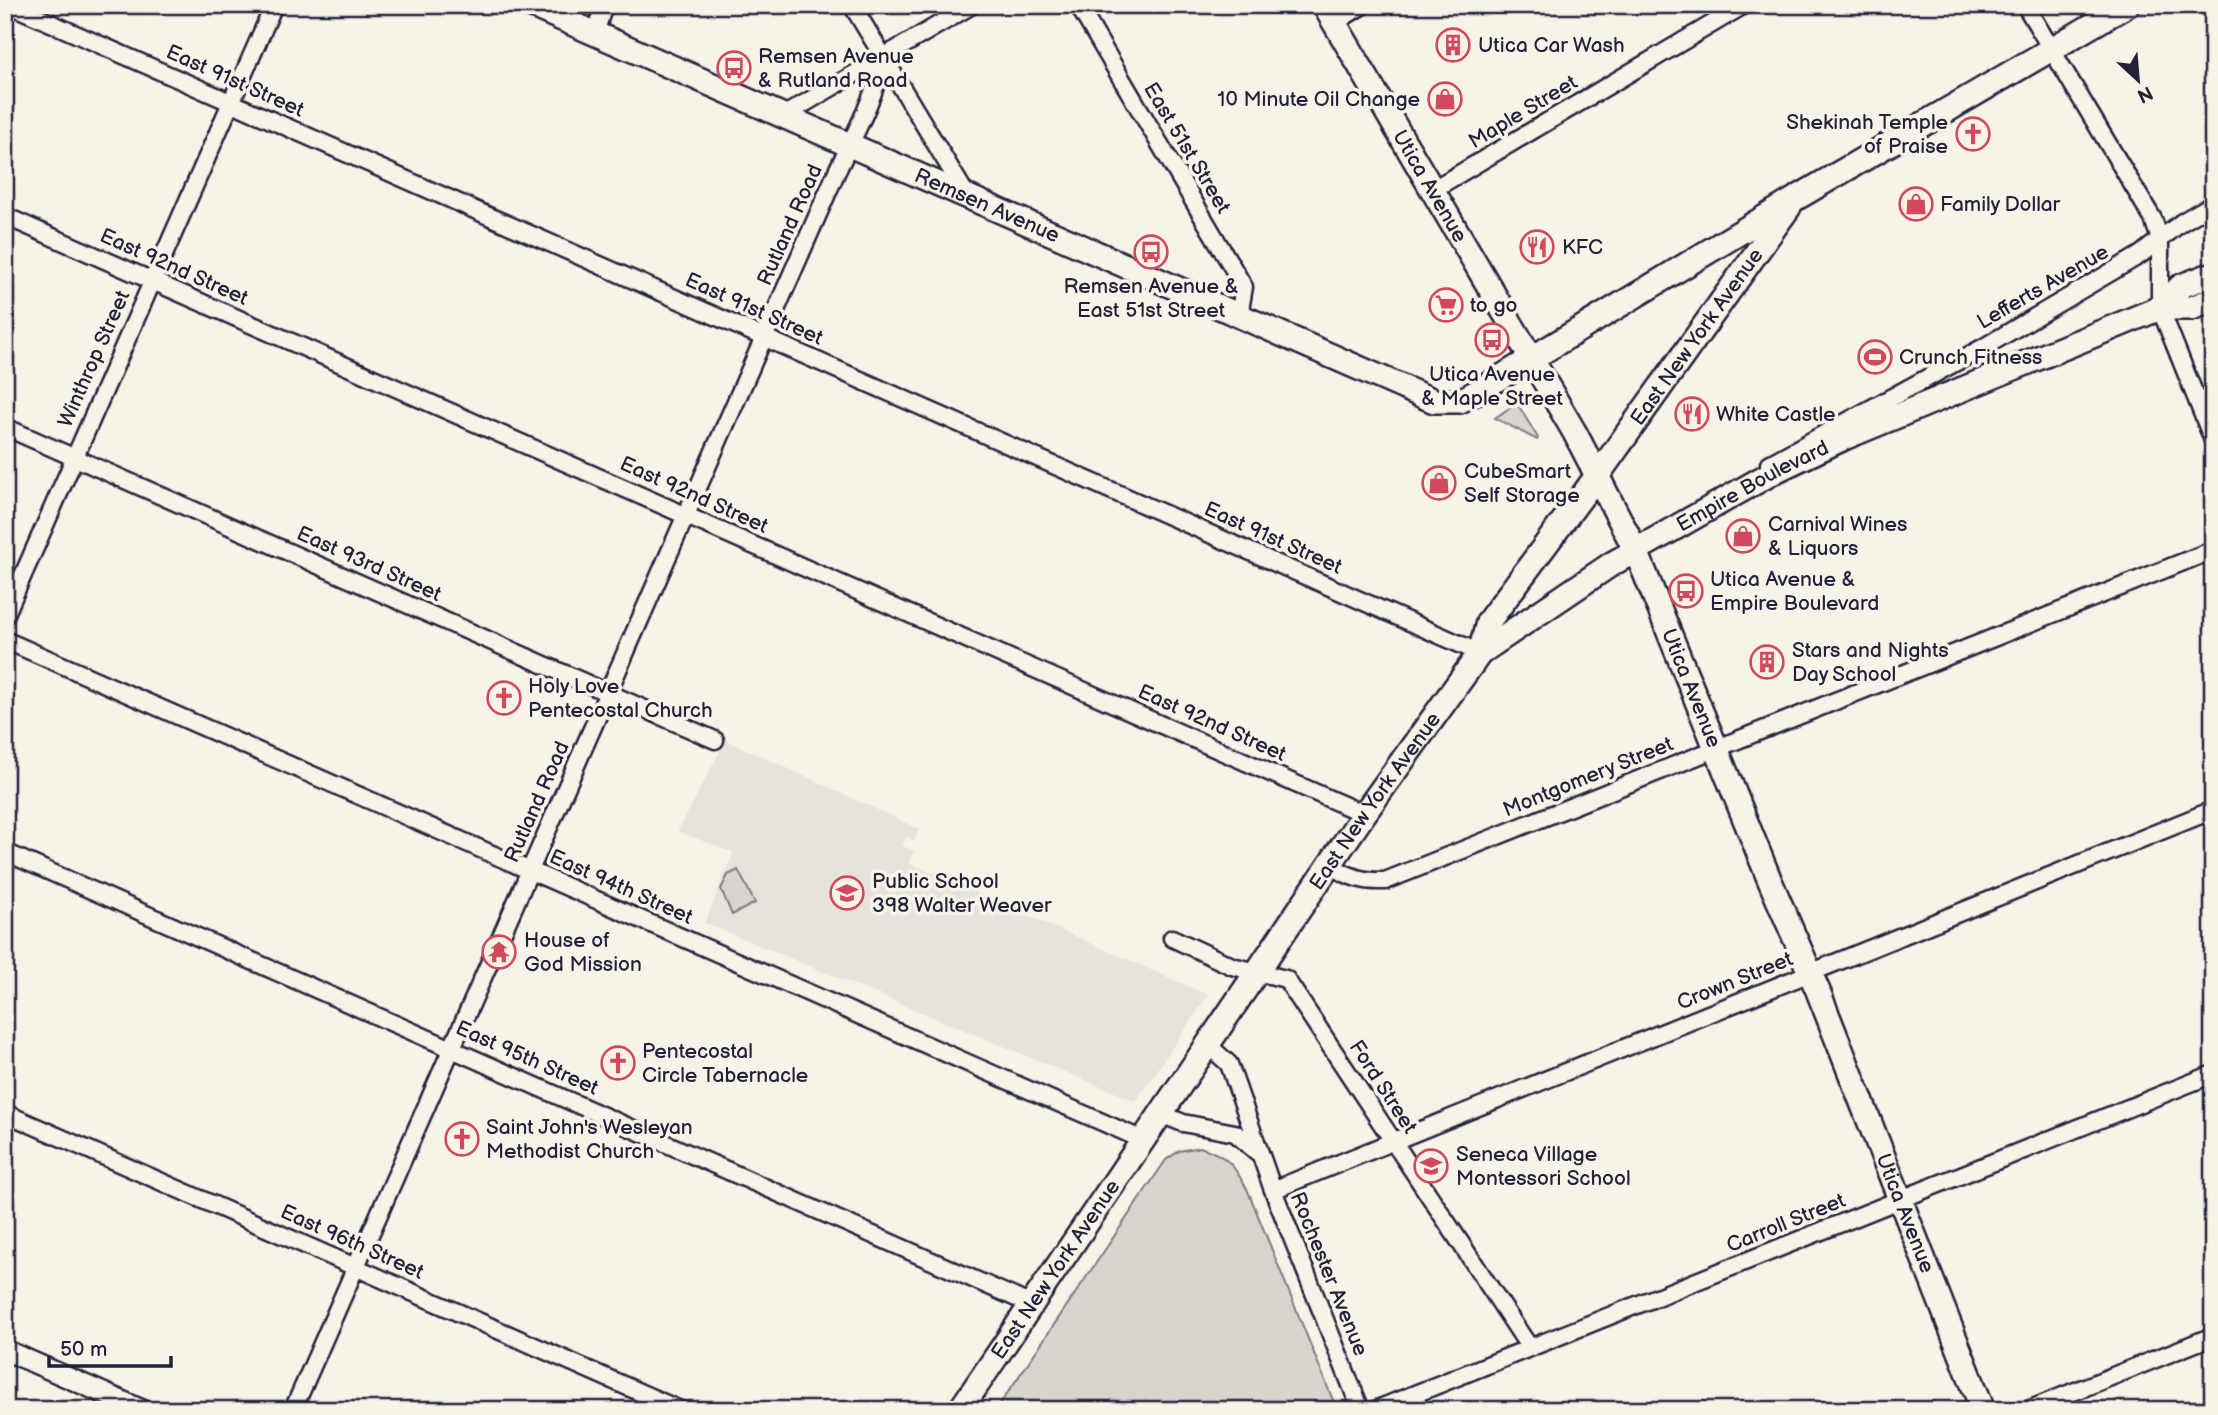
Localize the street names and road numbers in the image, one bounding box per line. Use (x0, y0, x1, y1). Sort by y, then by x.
street label: East 91st Street (162, 39, 308, 123)
street label: Maple Street (1464, 70, 1582, 154)
street label: East 51st Street (1138, 78, 1236, 218)
street label: Utica Avenue (1388, 125, 1473, 247)
street label: Rutland Road (752, 161, 828, 289)
street label: Remsen Avenue (911, 163, 1063, 248)
street label: East 92nd Street (96, 223, 252, 311)
street label: Lefferts Avenue (1973, 239, 2113, 335)
street label: East New York Avenue (1625, 243, 1768, 430)
street label: East 91st Street (681, 267, 827, 351)
street label: Winthrop Street (53, 286, 136, 431)
street label: Empire Boulevard (1672, 435, 1832, 537)
street label: East 92nd Street (616, 451, 772, 539)
street label: East 91st Street (1200, 496, 1346, 580)
street label: East 93rd Street (293, 521, 446, 607)
street label: Utica Avenue (1656, 625, 1727, 751)
street label: East 92nd Street (1134, 679, 1290, 767)
street label: East New York Avenue (1304, 707, 1446, 894)
street label: Montgomery Street (1499, 731, 1677, 823)
street label: Rutland Road (499, 738, 575, 866)
street label: East 94th Street (545, 844, 697, 930)
street label: Crown Street (1673, 946, 1797, 1016)
street label: East 95th Street (452, 1015, 603, 1101)
street label: Ford Street (1344, 1036, 1423, 1139)
street label: Utica Avenue (1871, 1150, 1940, 1276)
street label: East New York Avenue (986, 1175, 1125, 1364)
street label: Rochester Avenue (1285, 1188, 1373, 1360)
street label: Carroll Street (1723, 1188, 1849, 1258)
street label: East 96th Street (276, 1199, 428, 1285)

